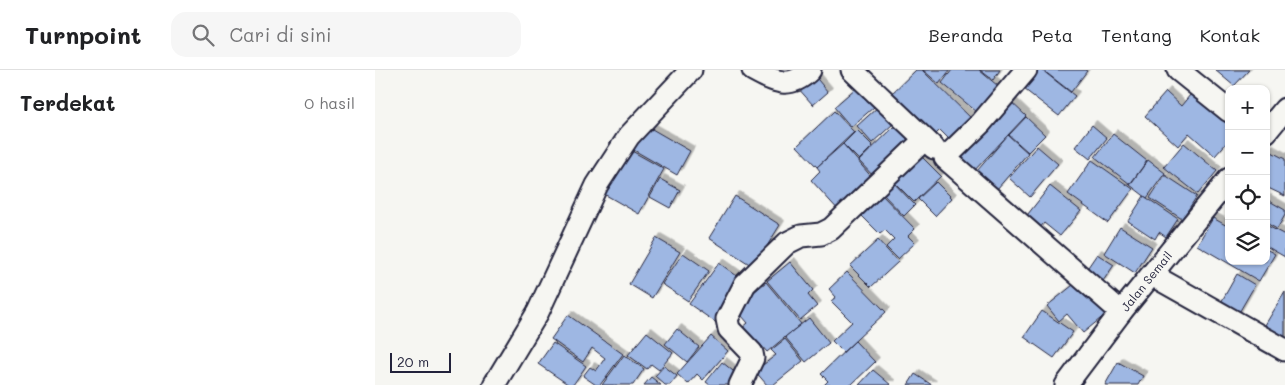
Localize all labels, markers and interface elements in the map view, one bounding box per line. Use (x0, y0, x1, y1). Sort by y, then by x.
search box (171, 12, 521, 57)
text: Turnpoint (25, 19, 141, 50)
icon: search (189, 21, 217, 49)
text: Cari di sini (229, 22, 332, 47)
text: Beranda (929, 23, 1004, 47)
text: Peta (1032, 23, 1073, 47)
text: Tentang (1101, 23, 1172, 47)
text: Kontak (1200, 23, 1260, 47)
map controls (1225, 85, 1270, 265)
button: + (1225, 85, 1270, 130)
text: Terdekat (20, 89, 115, 116)
text: 0 hasil (304, 92, 355, 113)
button: − (1225, 130, 1270, 175)
button: locate (1225, 175, 1270, 220)
button: layers (1225, 220, 1270, 265)
street label: Jalan Semail (1117, 248, 1175, 314)
scale bar (390, 350, 451, 373)
text: 20 m (397, 352, 429, 371)

